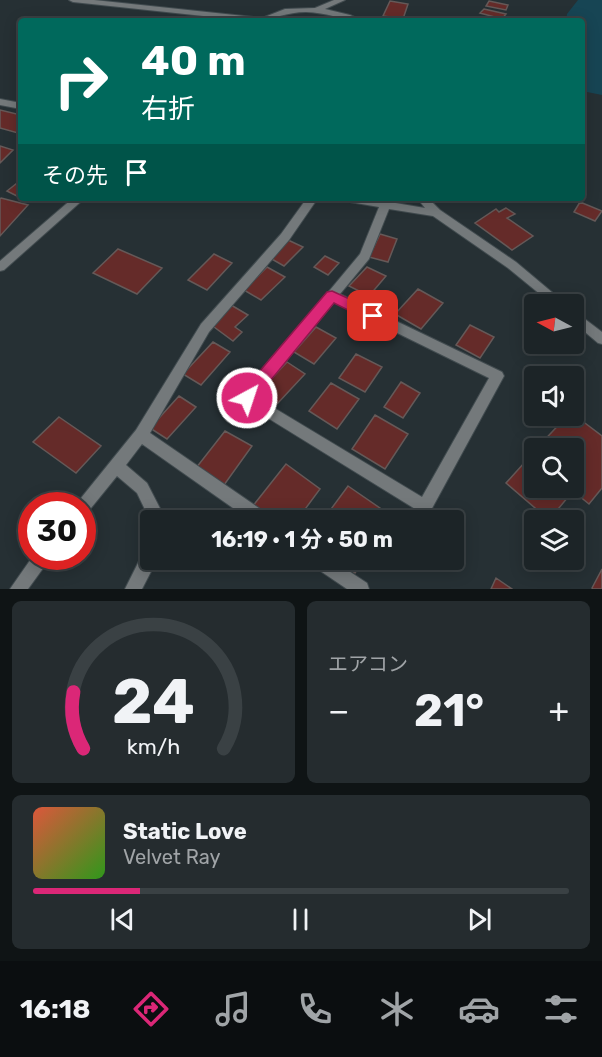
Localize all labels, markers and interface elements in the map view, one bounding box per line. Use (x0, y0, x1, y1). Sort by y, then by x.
text: 40 m (141, 36, 246, 86)
icon: right (42, 42, 120, 120)
text: 右折 (141, 93, 195, 125)
icon: arrive (120, 156, 153, 189)
text: その先 (42, 162, 108, 189)
pin (347, 290, 398, 341)
north arrow (524, 294, 584, 354)
map controls (524, 294, 584, 570)
icon: arrive (356, 299, 389, 332)
position arrow (215, 366, 279, 430)
button: sound (524, 366, 584, 426)
button: search (524, 438, 584, 498)
speed limit sign: 30 (18, 492, 96, 570)
button: layers (524, 510, 584, 570)
text: 16:19 · 1 分 · 50 m (211, 526, 393, 553)
text: エアコン (328, 652, 408, 676)
text: 24 (112, 665, 195, 739)
text: 21° (414, 684, 484, 737)
text: − (328, 691, 349, 730)
text: + (548, 691, 569, 730)
text: km/h (127, 734, 180, 759)
text: Static Love (123, 818, 247, 845)
text: Velvet Ray (123, 845, 221, 869)
icon: previous (106, 903, 139, 936)
icon: pause (284, 903, 317, 936)
icon: next (463, 903, 496, 936)
icon: directions (130, 988, 172, 1030)
icon: music (212, 988, 254, 1030)
icon: phone (294, 988, 336, 1030)
icon: climate (376, 988, 418, 1030)
icon: car (458, 988, 500, 1030)
icon: filters (540, 988, 582, 1030)
text: 16:18 (20, 993, 91, 1025)

